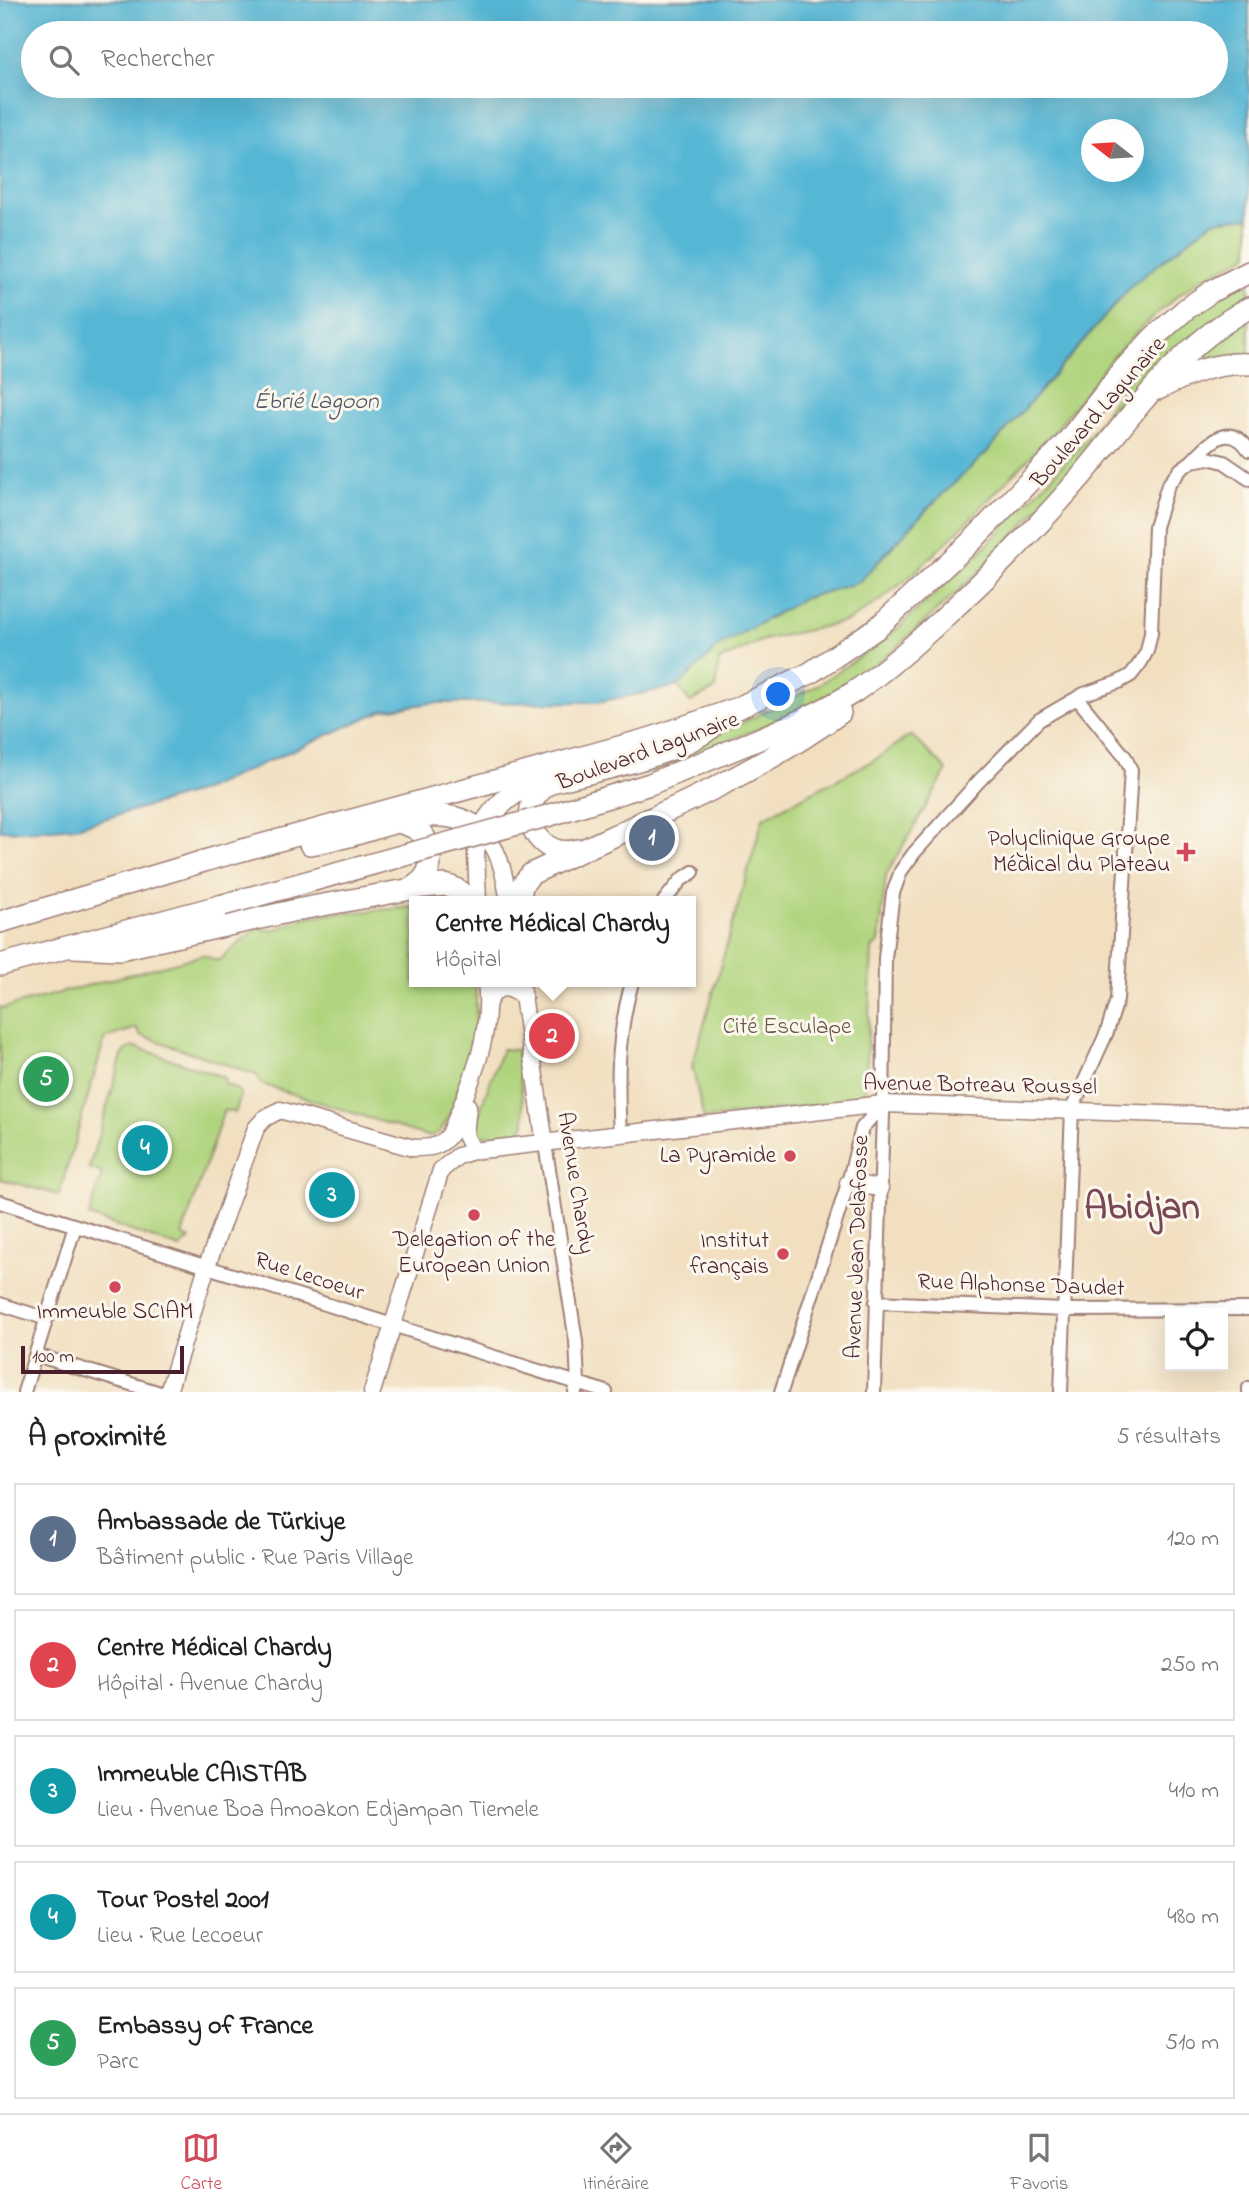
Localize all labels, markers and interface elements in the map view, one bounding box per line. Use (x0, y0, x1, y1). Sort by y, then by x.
search box (21, 21, 1228, 98)
icon: search (45, 41, 83, 79)
text: Rechercher (101, 41, 214, 79)
north arrow (1081, 119, 1144, 182)
street label: Boulevard Lagunaire (1023, 329, 1175, 497)
water label: Ébrié Lagoon (253, 385, 380, 420)
your location (761, 677, 795, 711)
street label: Boulevard Lagunaire (551, 704, 745, 802)
pin: 1 (629, 812, 675, 864)
place label: Polyclinique Groupe Médical du Plateau (988, 823, 1171, 882)
marker: Polyclinique Groupe Médical du Plateau (1176, 842, 1196, 862)
popup (409, 896, 696, 987)
text: Centre Médical Chardy (435, 906, 670, 944)
text: Hôpital (435, 944, 501, 977)
pin: 2 (529, 1010, 575, 1062)
park label: Cité Esculape (723, 1011, 852, 1044)
pin: 5 (23, 1053, 69, 1105)
street label: Avenue Botreau Roussel (863, 1067, 1097, 1105)
street label: Avenue Chardy (546, 1110, 603, 1257)
pin: 4 (122, 1122, 168, 1174)
street label: Avenue Jean Delafosse (838, 1134, 878, 1360)
place label: La Pyramide (660, 1140, 777, 1175)
marker: La Pyramide (782, 1148, 798, 1164)
pin: 3 (309, 1169, 355, 1221)
district label: Abidjan (1084, 1182, 1200, 1236)
marker: Delegation of the European Union (466, 1207, 482, 1223)
place label: Delegation of the European Union (392, 1224, 556, 1283)
place label: Institut français (690, 1225, 769, 1284)
street label: Rue Lecoeur (250, 1244, 369, 1310)
marker: Institut français (775, 1246, 791, 1262)
street label: Rue Alphonse Daudet (917, 1266, 1125, 1306)
marker: Immeuble SCIAM (107, 1279, 123, 1295)
place label: Immeuble SCIAM (37, 1296, 193, 1329)
map controls (1165, 1308, 1228, 1371)
button: locate (1165, 1308, 1228, 1371)
scale bar (21, 1343, 184, 1375)
text: 100 m (32, 1344, 74, 1371)
text: À proximité (28, 1416, 166, 1460)
text: 5 résultats (1116, 1421, 1221, 1454)
text: Ambassade de Türkiye (97, 1504, 345, 1542)
text: 1 (49, 1523, 57, 1556)
text: 120 m (1167, 1523, 1219, 1556)
text: Bâtiment public · Rue Paris Village (97, 1542, 413, 1575)
text: Centre Médical Chardy (97, 1630, 332, 1668)
text: 2 (47, 1649, 59, 1682)
text: 250 m (1161, 1649, 1219, 1682)
text: Hôpital · Avenue Chardy (97, 1668, 323, 1701)
text: Immeuble CAISTAB (97, 1756, 307, 1794)
text: 3 (48, 1775, 58, 1808)
text: 410 m (1169, 1775, 1219, 1808)
text: Lieu · Avenue Boa Amoakon Edjampan Tiemele (97, 1794, 539, 1827)
text: Tour Postel 2001 (97, 1882, 269, 1920)
text: 4 (48, 1901, 58, 1934)
text: 480 m (1167, 1901, 1219, 1934)
text: Lieu · Rue Lecoeur (97, 1920, 263, 1953)
text: Embassy of France (97, 2008, 313, 2046)
text: 5 (46, 2027, 60, 2060)
text: 510 m (1165, 2027, 1219, 2060)
text: Parc (97, 2046, 139, 2079)
tab: Carte (180, 2129, 222, 2198)
tab: Itinéraire (583, 2129, 649, 2198)
tab: Favoris (1010, 2129, 1069, 2198)

